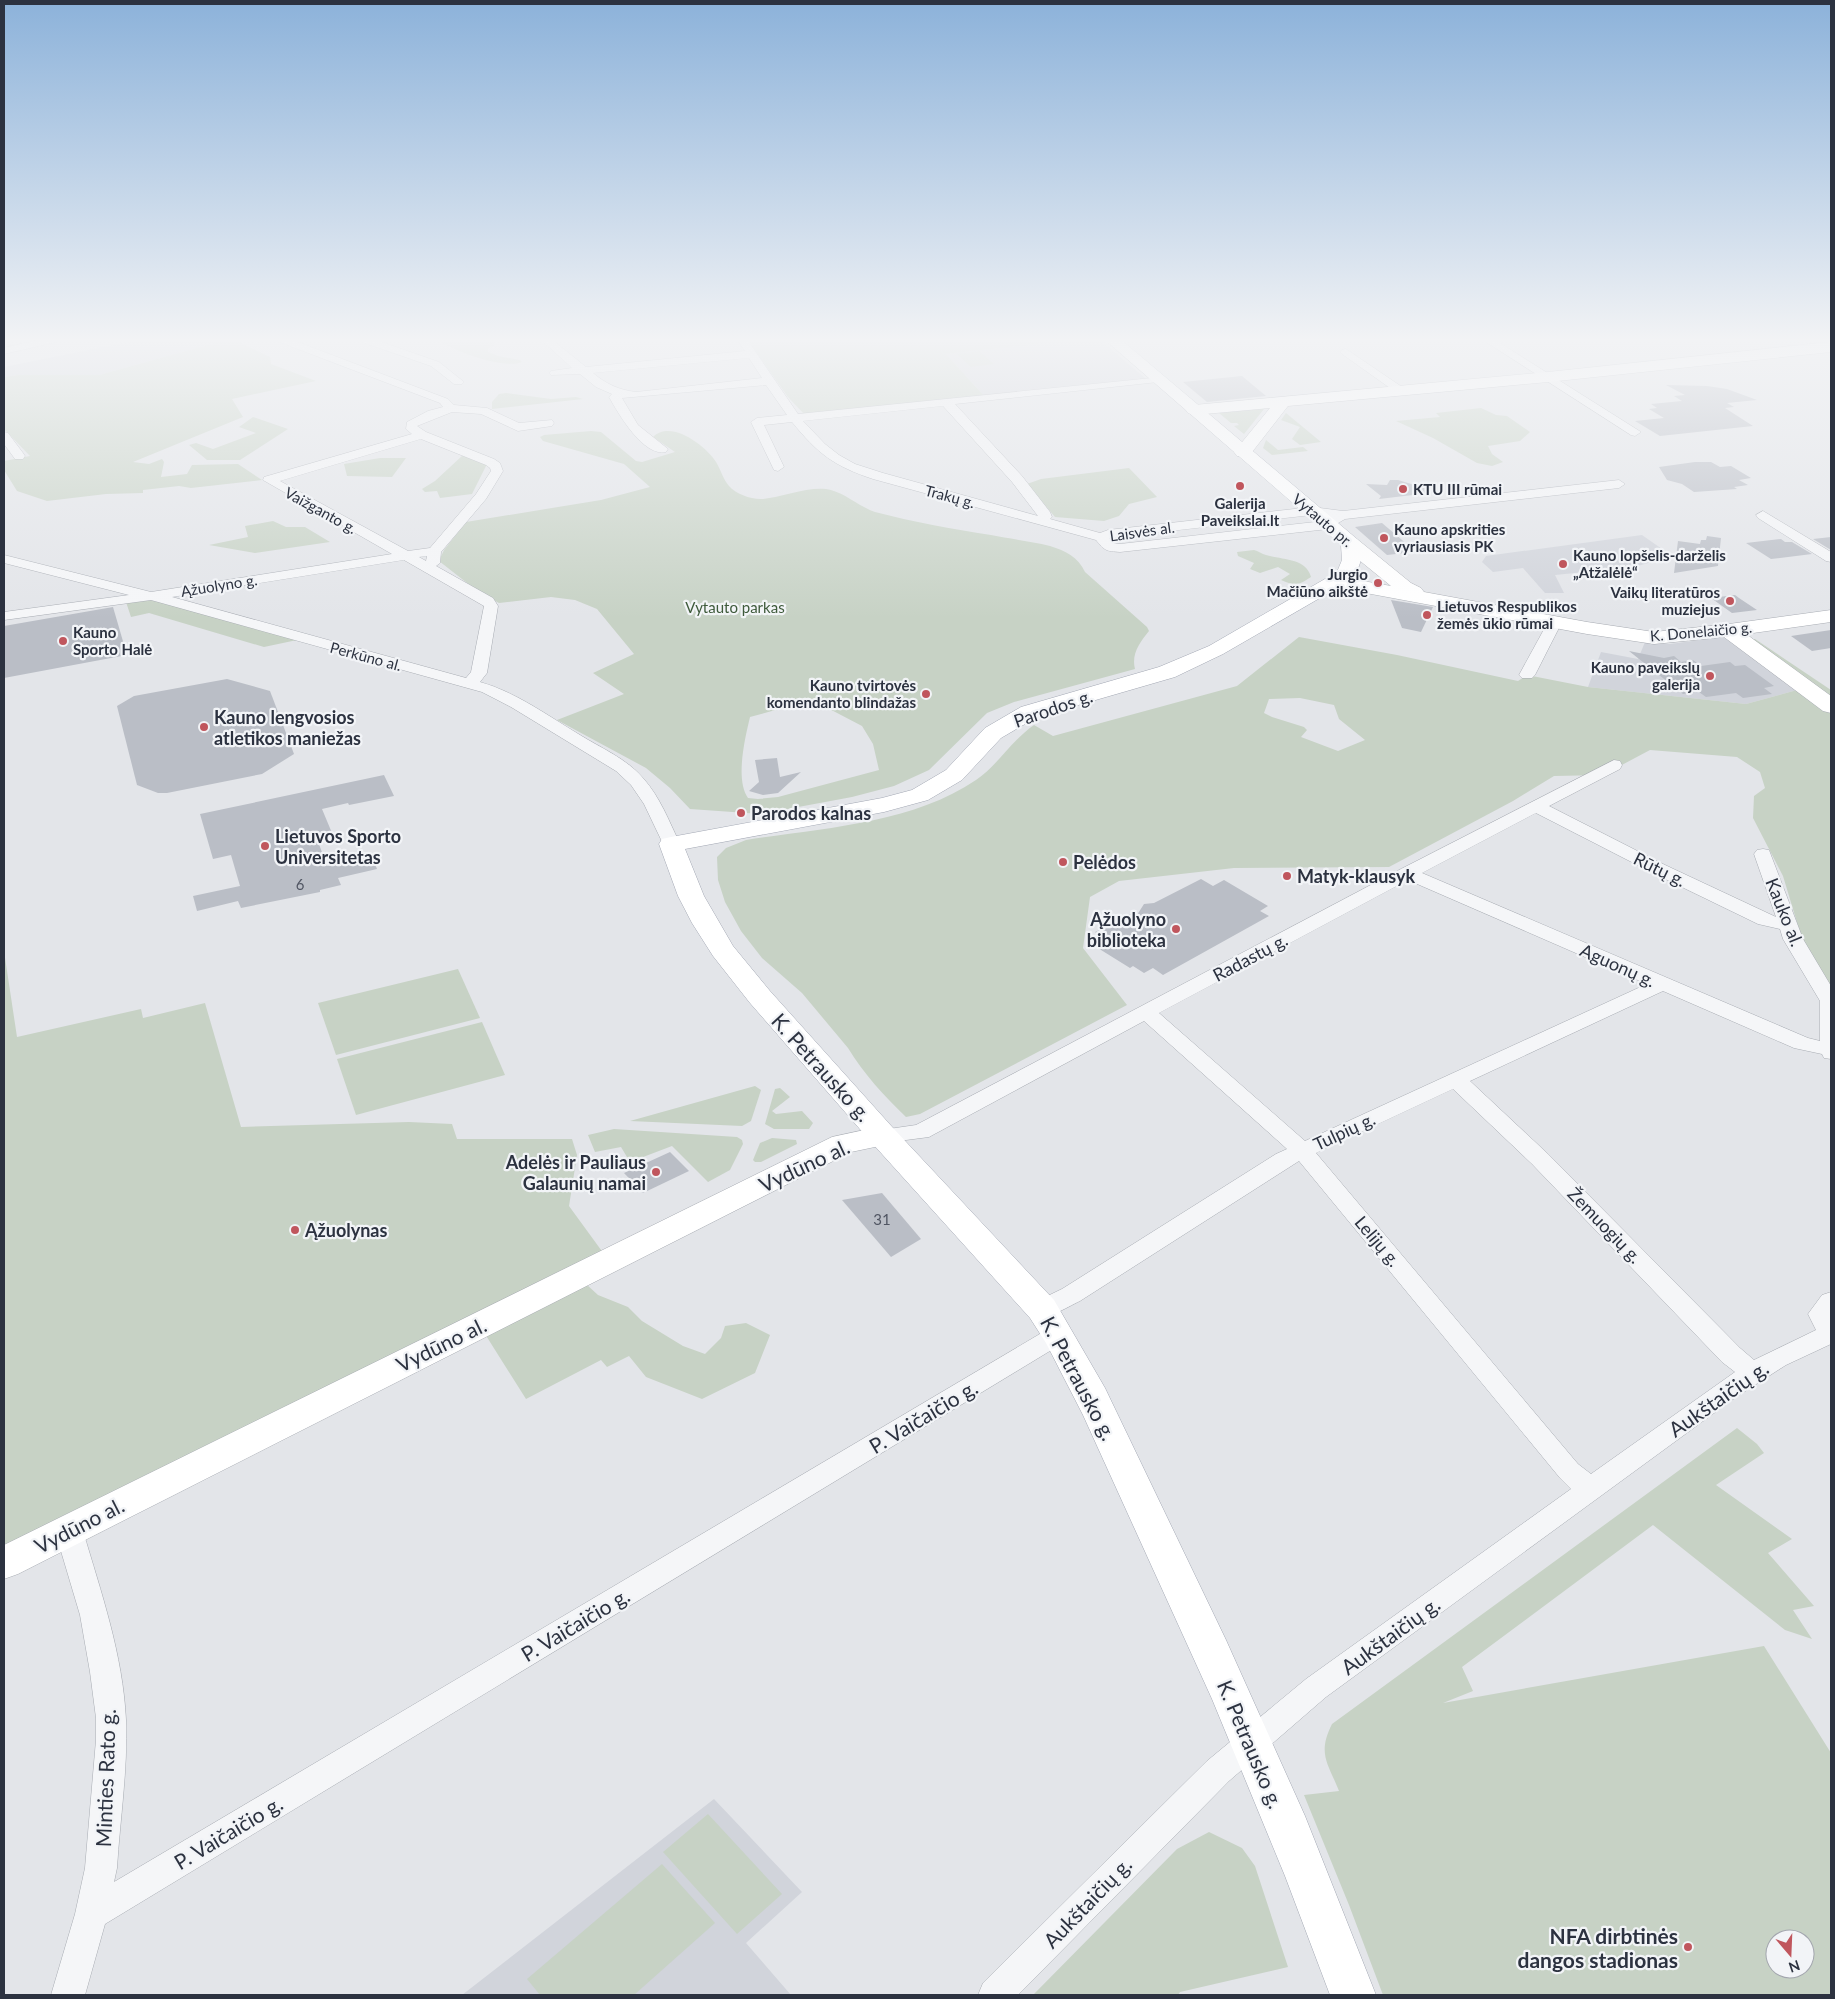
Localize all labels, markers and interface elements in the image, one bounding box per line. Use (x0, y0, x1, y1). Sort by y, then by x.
marker: Galerija Paveikslai.lt (1234, 480, 1246, 492)
place label: KTU III rūmai (1413, 480, 1502, 498)
street label: Trakų g. (923, 481, 977, 511)
street label: Vaižganto g. (282, 483, 360, 537)
marker: KTU III rūmai (1397, 483, 1409, 495)
street label: Vytauto pr. (1289, 490, 1357, 550)
place label: Galerija Paveikslai.lt (1201, 494, 1280, 529)
street label: Laisvės al. (1108, 518, 1176, 544)
place label: Kauno apskrities vyriausiasis PK (1394, 520, 1506, 555)
marker: Kauno apskrities vyriausiasis PK (1378, 532, 1390, 544)
place label: Kauno lopšelis-darželis „Atžalėlė“ (1573, 546, 1726, 581)
marker: Kauno lopšelis-darželis „Atžalėlė“ (1557, 558, 1569, 570)
place label: Jurgio Mačiūno aikštė (1267, 565, 1368, 600)
street label: Ąžuolyno g. (180, 570, 258, 600)
marker: Jurgio Mačiūno aikštė (1372, 577, 1384, 589)
place label: Vaikų literatūros muziejus (1609, 583, 1720, 618)
marker: Vaikų literatūros muziejus (1724, 595, 1736, 607)
place label: Lietuvos Respublikos žemės ūkio rūmai (1437, 597, 1577, 632)
park label: Vytauto parkas (685, 598, 785, 616)
marker: Lietuvos Respublikos žemės ūkio rūmai (1421, 609, 1433, 621)
street label: K. Donelaičio g. (1649, 618, 1753, 644)
place label: Kauno Sporto Halė (73, 623, 152, 658)
marker: Kauno Sporto Halė (57, 635, 69, 647)
street label: Perkūno al. (328, 638, 404, 674)
place label: Kauno paveikslų galerija (1591, 658, 1701, 693)
marker: Kauno paveikslų galerija (1704, 670, 1716, 682)
place label: Kauno tvirtovės komendanto blindažas (767, 676, 916, 711)
street label: Parodos g. (1011, 684, 1095, 732)
marker: Kauno tvirtovės komendanto blindažas (920, 688, 932, 700)
place label: Kauno lengvosios atletikos maniežas (214, 706, 361, 749)
marker: Kauno lengvosios atletikos maniežas (198, 721, 210, 733)
place label: Parodos kalnas (751, 802, 871, 824)
marker: Parodos kalnas (735, 807, 747, 819)
place label: Lietuvos Sporto Universitetas (275, 825, 401, 868)
marker: Lietuvos Sporto Universitetas (259, 840, 271, 852)
street label: Rūtų g. (1630, 847, 1690, 891)
place label: Pelėdos (1073, 851, 1136, 873)
marker: Pelėdos (1057, 856, 1069, 868)
place label: Matyk-klausyk (1297, 865, 1416, 887)
marker: Matyk-klausyk (1281, 870, 1293, 882)
house number: 6 (296, 875, 305, 893)
street label: Kauko al. (1761, 875, 1809, 949)
place label: Ąžuolyno biblioteka (1087, 908, 1166, 951)
marker: Ąžuolyno biblioteka (1170, 923, 1182, 935)
street label: Radastų g. (1209, 928, 1291, 986)
street label: Aguonų g. (1577, 939, 1659, 991)
street label: K. Petrausko g. (767, 1008, 877, 1126)
street label: Tulpių g. (1310, 1107, 1378, 1155)
street label: Vydūno al. (755, 1133, 853, 1197)
place label: Adelės ir Pauliaus Galaunių namai (505, 1151, 646, 1194)
marker: Adelės ir Pauliaus Galaunių namai (650, 1166, 662, 1178)
street label: Žemuogių g. (1563, 1183, 1647, 1267)
house number: 31 (873, 1210, 891, 1228)
street label: Lelijų g. (1351, 1211, 1405, 1271)
place label: Ąžuolynas (304, 1219, 388, 1241)
marker: Ąžuolynas (289, 1224, 301, 1236)
street label: Vydūno al. (392, 1311, 490, 1377)
street label: K. Petrausko g. (1036, 1312, 1122, 1444)
street label: Aukštaičių g. (1663, 1354, 1773, 1442)
street label: P. Vaičaičio g. (864, 1374, 982, 1458)
street label: Vydūno al. (30, 1492, 128, 1558)
street label: P. Vaičaičio g. (516, 1582, 634, 1666)
street label: Aukštaičių g. (1336, 1591, 1444, 1679)
street label: K. Petrausko g. (1213, 1676, 1289, 1812)
street label: Minties Rato g. (90, 1708, 120, 1848)
street label: P. Vaičaičio g. (169, 1790, 287, 1874)
street label: Aukštaičių g. (1038, 1851, 1136, 1953)
place label: NFA dirbtinės dangos stadionas (1518, 1923, 1678, 1972)
north arrow (1765, 1929, 1815, 1979)
marker: NFA dirbtinės dangos stadionas (1682, 1941, 1694, 1953)
text: N (1787, 1957, 1802, 1977)

